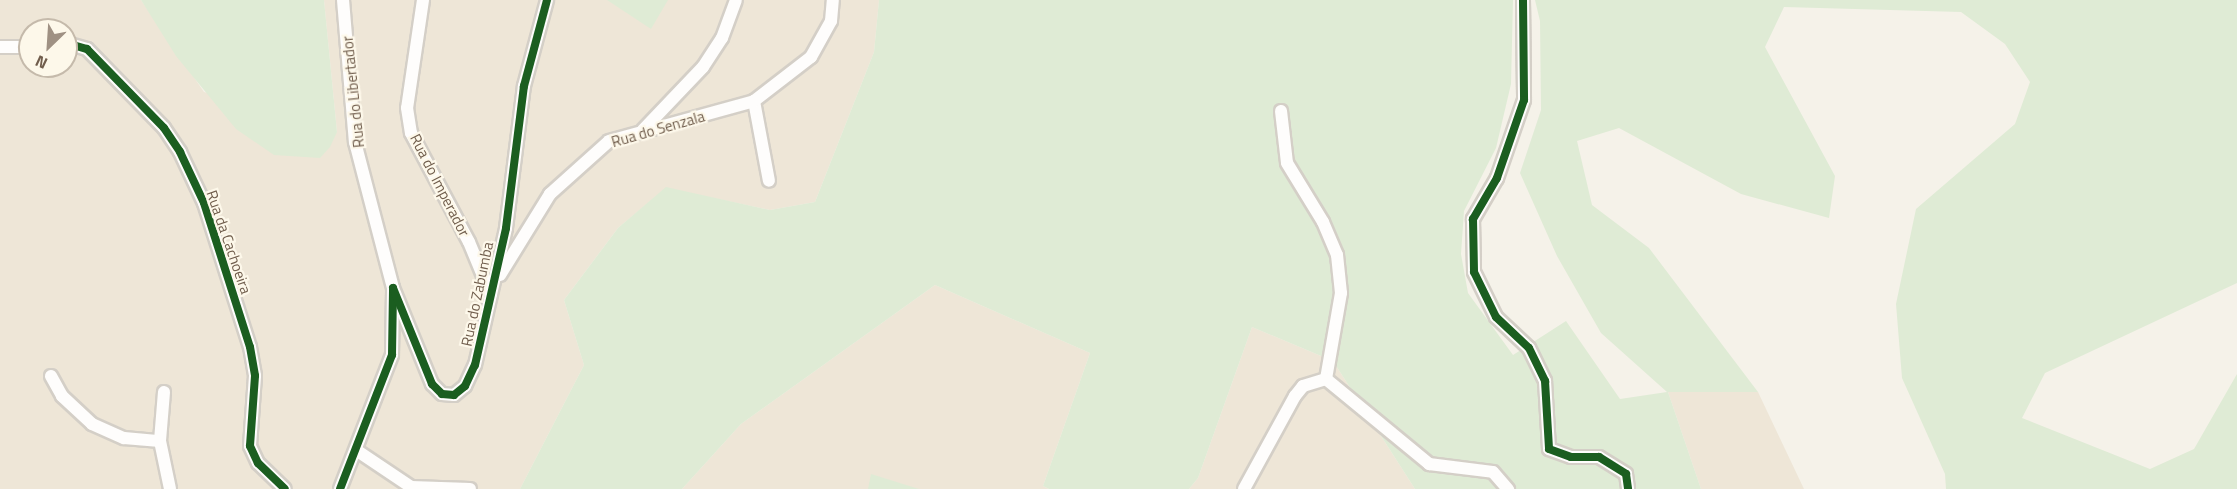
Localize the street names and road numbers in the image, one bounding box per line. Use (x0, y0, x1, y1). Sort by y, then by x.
street label: Rua do Libertador (338, 35, 368, 149)
street label: Rua do Senzala (609, 107, 707, 151)
street label: Rua do Imperador (406, 131, 474, 239)
street label: Rua da Cachoeira (203, 188, 255, 296)
street label: Rua do Zabumba (457, 240, 497, 348)

